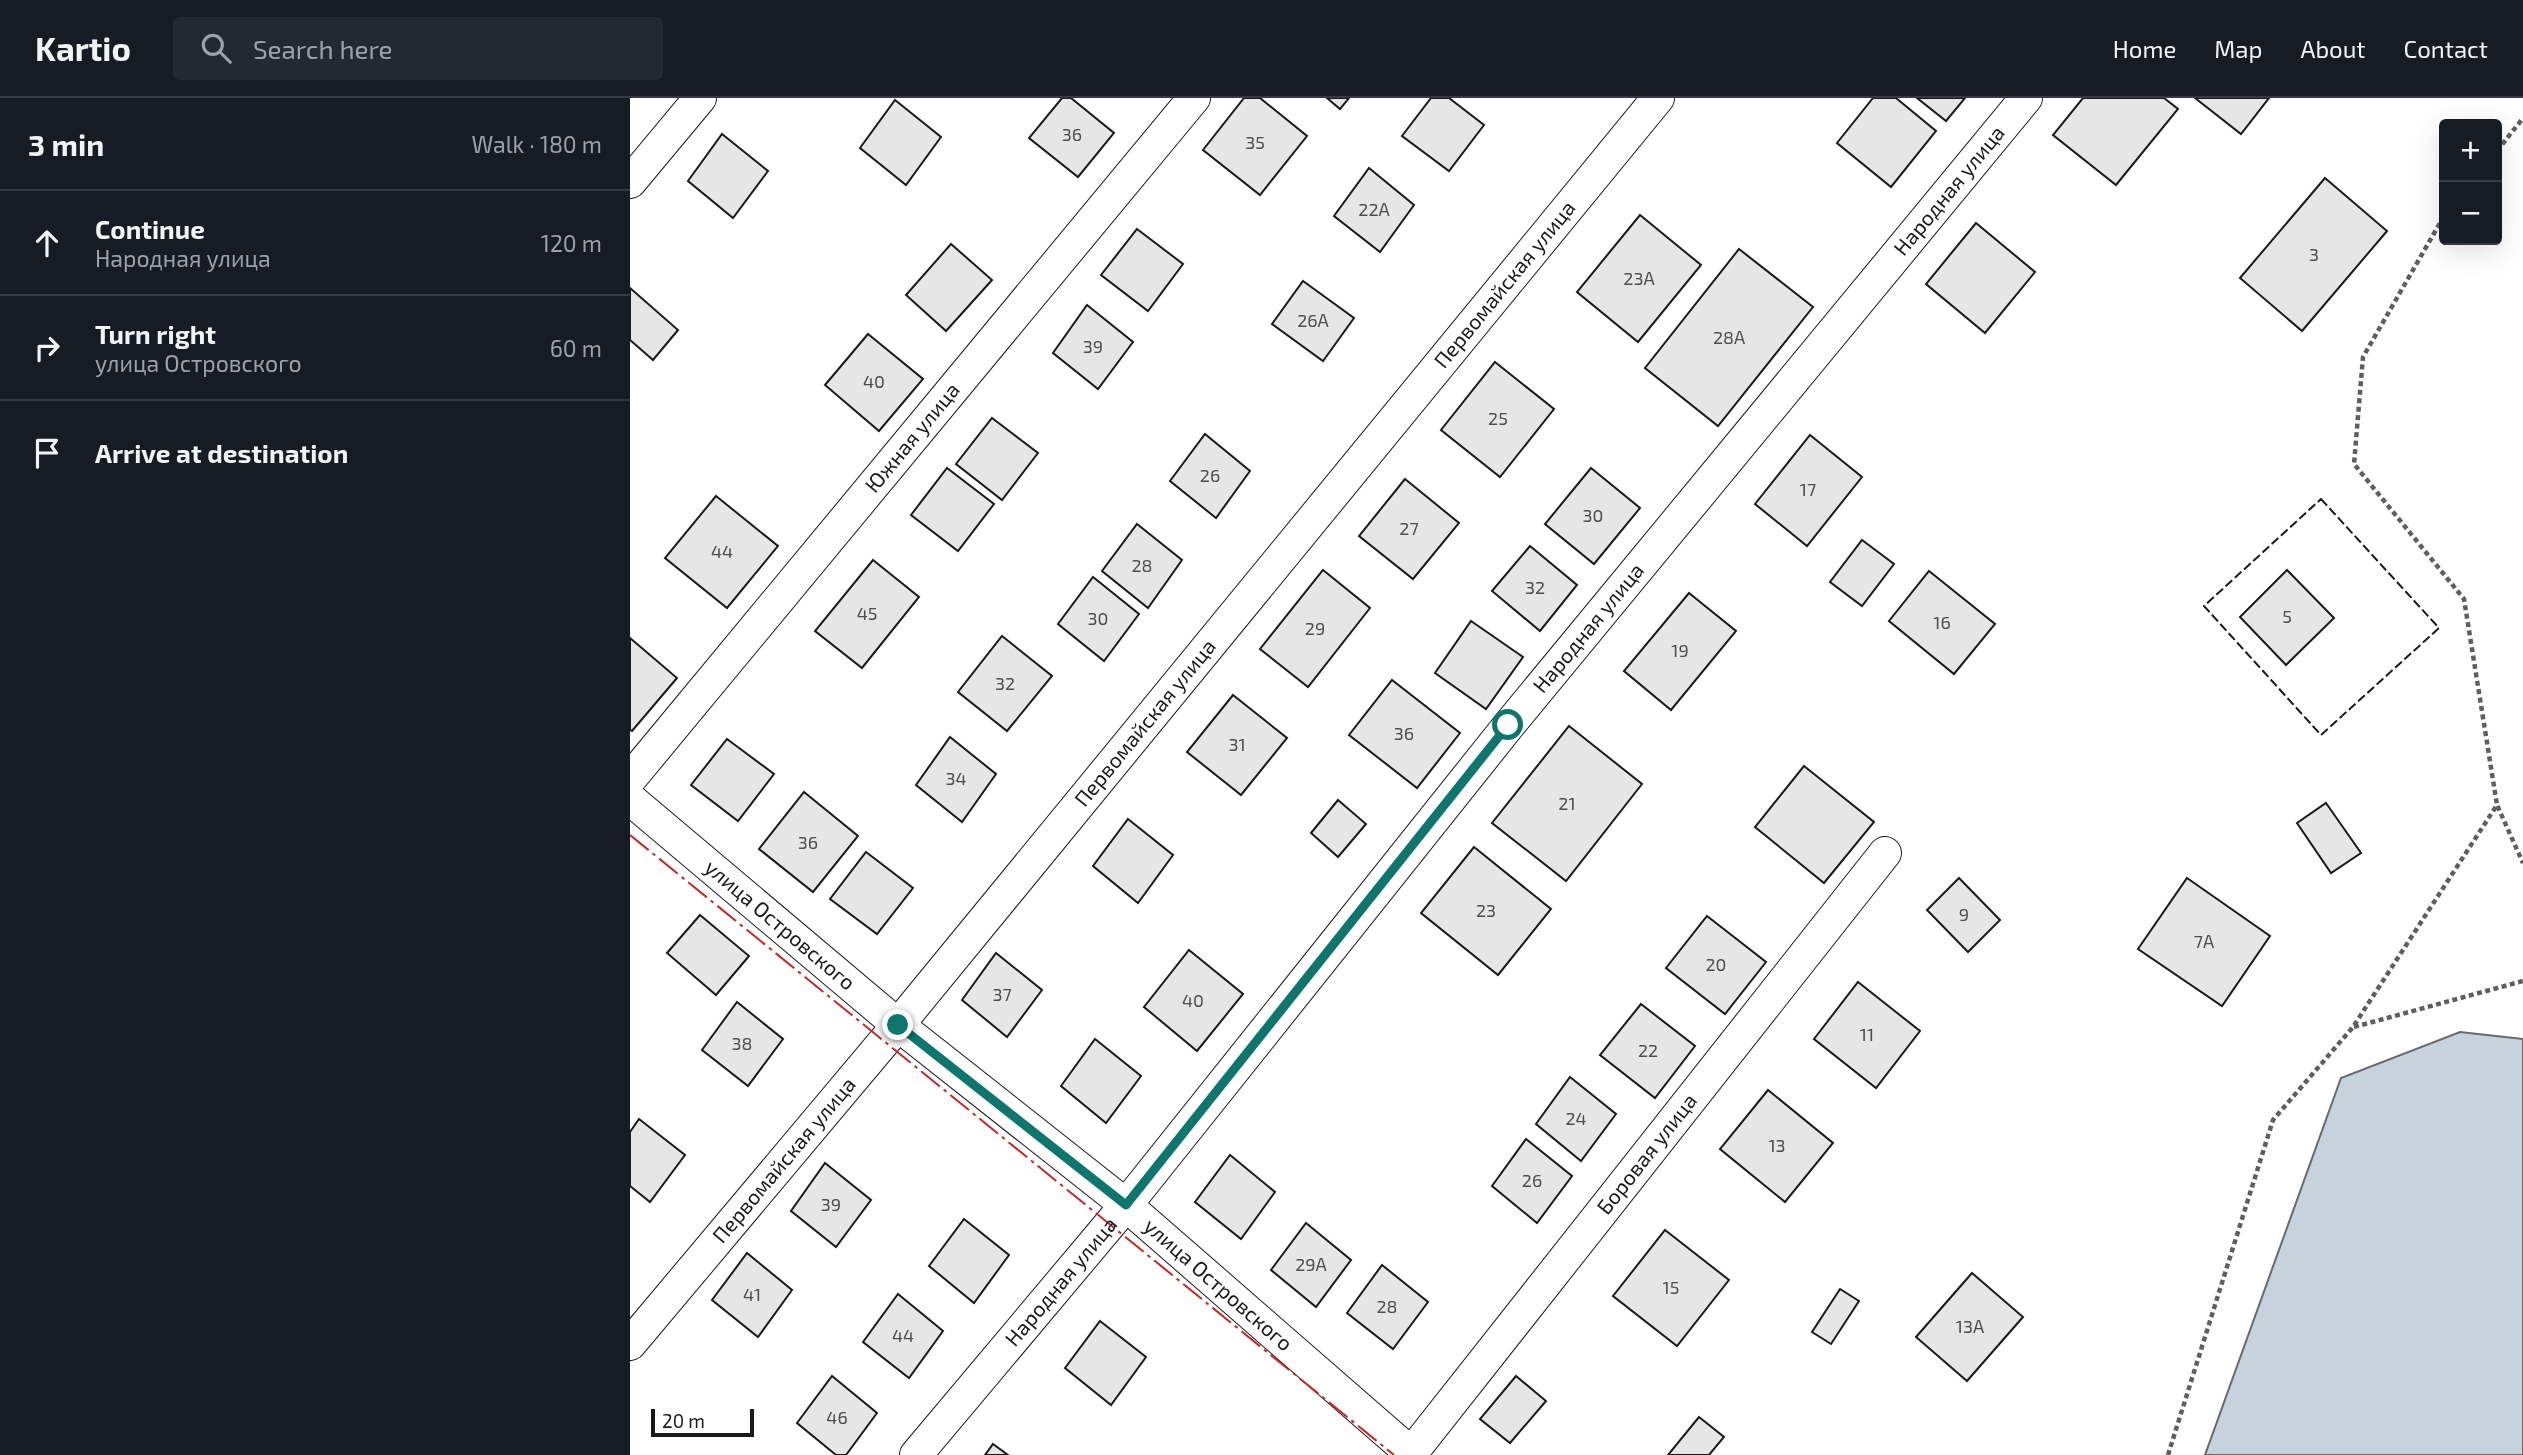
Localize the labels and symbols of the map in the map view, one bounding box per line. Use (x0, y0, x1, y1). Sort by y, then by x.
street label: Народная улица (1888, 120, 2009, 260)
house number: 36 (1062, 123, 1082, 145)
house number: 35 (1245, 131, 1265, 153)
street label: Первомайская улица (1428, 195, 1580, 372)
house number: 22А (1358, 198, 1391, 220)
house number: 3 (2309, 243, 2319, 265)
house number: 23А (1623, 267, 1655, 289)
house number: 26А (1297, 309, 1330, 331)
house number: 28А (1713, 326, 1746, 348)
house number: 39 (1083, 335, 1103, 357)
house number: 40 (863, 370, 885, 392)
street label: Южная улица (859, 377, 964, 497)
house number: 25 (1488, 407, 1508, 429)
house number: 26 (1200, 464, 1220, 486)
house number: 17 (1800, 478, 1816, 500)
house number: 30 (1583, 504, 1603, 526)
house number: 27 (1399, 517, 1419, 539)
house number: 44 (711, 540, 733, 562)
house number: 28 (1131, 554, 1153, 576)
street label: Народная улица (1527, 557, 1648, 697)
house number: 32 (1525, 576, 1545, 598)
house number: 45 (857, 602, 877, 624)
house number: 5 (2282, 605, 2292, 627)
house number: 30 (1088, 607, 1108, 629)
house number: 16 (1933, 611, 1951, 633)
house number: 29 (1305, 617, 1325, 639)
street label: Первомайская улица (1068, 633, 1220, 811)
house number: 19 (1671, 639, 1689, 661)
house number: 32 (995, 672, 1015, 694)
route start (1492, 709, 1523, 740)
house number: 36 (1394, 722, 1414, 744)
house number: 31 (1228, 733, 1246, 755)
house number: 34 (945, 767, 967, 789)
house number: 21 (1558, 792, 1576, 814)
house number: 36 (798, 831, 818, 853)
street label: улица Островского (700, 854, 861, 995)
house number: 23 (1476, 899, 1496, 921)
house number: 9 (1959, 903, 1969, 925)
house number: 7А (2194, 930, 2215, 952)
house number: 20 (1706, 953, 1726, 975)
house number: 37 (992, 983, 1012, 1005)
house number: 40 (1182, 989, 1204, 1011)
route end (882, 1009, 913, 1040)
house number: 11 (1860, 1023, 1874, 1045)
house number: 38 (732, 1032, 752, 1054)
house number: 22 (1638, 1039, 1658, 1061)
street label: Первомайская улица (706, 1071, 860, 1247)
street label: Боровая улица (1591, 1088, 1701, 1219)
house number: 24 (1565, 1107, 1587, 1129)
house number: 13 (1768, 1134, 1786, 1156)
house number: 26 (1522, 1169, 1542, 1191)
house number: 39 (821, 1193, 841, 1215)
street label: Народная улица (999, 1211, 1121, 1350)
street label: улица Островского (1139, 1212, 1298, 1355)
house number: 29А (1295, 1253, 1328, 1275)
house number: 15 (1663, 1276, 1679, 1298)
house number: 41 (743, 1283, 761, 1305)
house number: 28 (1376, 1295, 1398, 1317)
house number: 13А (1956, 1315, 1985, 1337)
house number: 44 (892, 1324, 914, 1346)
scale bar (651, 1406, 754, 1438)
house number: 46 (826, 1406, 848, 1428)

